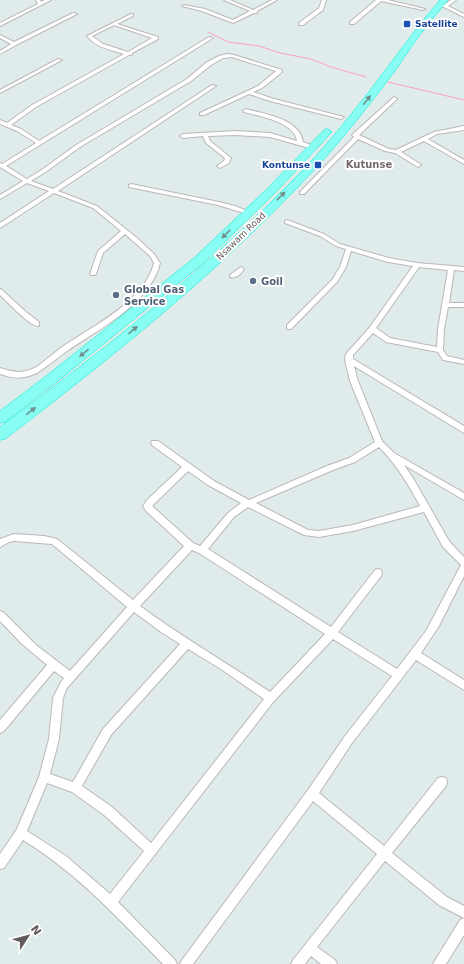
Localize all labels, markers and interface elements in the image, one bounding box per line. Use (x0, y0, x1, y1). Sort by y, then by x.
marker: Satellite (402, 19, 412, 29)
place label: Satellite (415, 19, 458, 29)
one-way arrow (363, 95, 371, 106)
district label: Kutunse (346, 159, 392, 170)
place label: Kontunse (262, 160, 310, 170)
marker: Kontunse (313, 160, 323, 170)
one-way arrow (276, 191, 286, 201)
street label: Nsawam Road (214, 210, 268, 262)
one-way arrow (221, 229, 231, 239)
marker: Goil (248, 276, 258, 286)
place label: Goil (261, 276, 283, 287)
place label: Global Gas Service (124, 284, 184, 307)
marker: Global Gas Service (111, 290, 121, 300)
one-way arrow (128, 326, 138, 335)
one-way arrow (78, 349, 89, 358)
one-way arrow (26, 407, 37, 415)
north arrow (8, 916, 48, 956)
text: N (28, 923, 44, 938)

